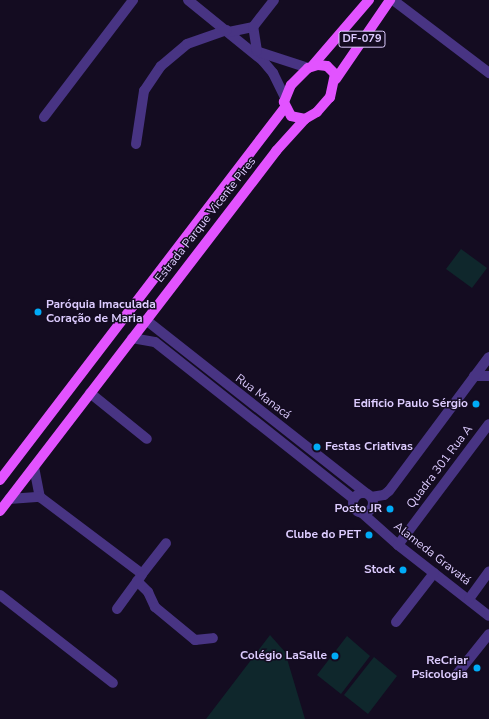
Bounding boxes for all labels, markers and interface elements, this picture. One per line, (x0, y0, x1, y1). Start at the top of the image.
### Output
road number: DF-079 (338, 30, 386, 48)
street label: Estrada Parque Vicente Pires (153, 155, 259, 285)
place label: Paróquia Imaculada Coração de Maria (46, 298, 156, 326)
marker: Paróquia Imaculada Coração de Maria (33, 307, 43, 317)
street label: Rua Manacá (232, 371, 294, 423)
place label: Edificio Paulo Sérgio (354, 397, 468, 411)
marker: Edificio Paulo Sérgio (471, 399, 481, 409)
street label: Quadra 301 Rua A (404, 422, 476, 512)
place label: Festas Criativas (325, 440, 413, 454)
marker: Festas Criativas (312, 442, 322, 452)
place label: Posto JR (335, 502, 382, 516)
marker: Posto JR (385, 504, 395, 514)
street label: Alameda Gravatá (391, 519, 473, 589)
place label: Clube do PET (285, 528, 361, 542)
marker: Clube do PET (364, 530, 374, 540)
place label: Stock (364, 563, 395, 577)
marker: Stock (398, 565, 408, 575)
place label: Colégio LaSalle (240, 649, 327, 663)
marker: Colégio LaSalle (330, 651, 340, 661)
place label: ReCriar Psicologia (412, 654, 468, 682)
marker: ReCriar Psicologia (471, 662, 483, 674)

